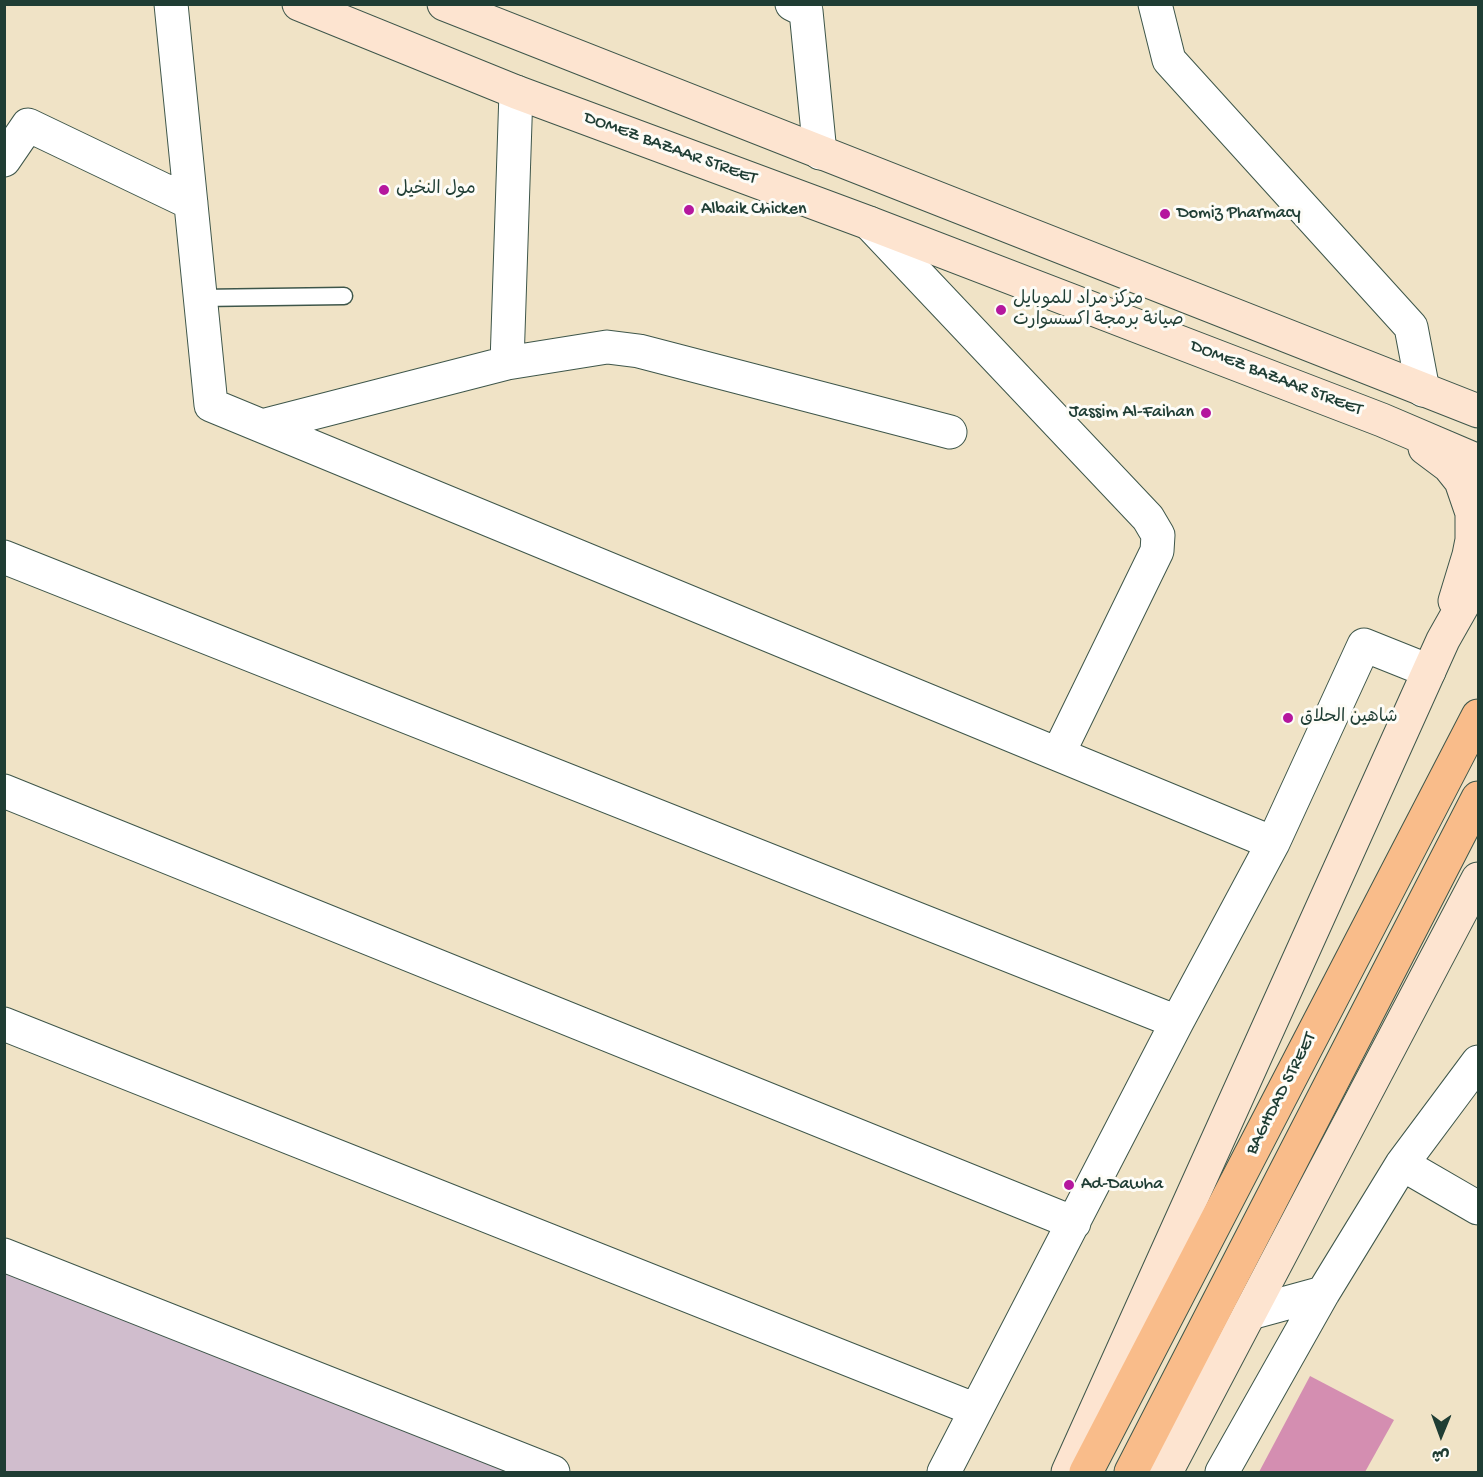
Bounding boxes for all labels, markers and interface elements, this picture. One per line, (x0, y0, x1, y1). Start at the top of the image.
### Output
street label: DOMEZ BAZAAR STREET (580, 108, 760, 190)
place label: مول النخيل (396, 179, 476, 201)
marker: مول النخيل (377, 183, 391, 197)
place label: Albaik Chicken (701, 199, 807, 221)
marker: Albaik Chicken (682, 203, 696, 217)
place label: Domiz Pharmacy (1177, 203, 1301, 225)
marker: Domiz Pharmacy (1158, 207, 1172, 221)
place label: مركز مراد للموبايل صيانة برمجة اكسسوارت (1013, 289, 1184, 332)
marker: مركز مراد للموبايل صيانة برمجة اكسسوارت (994, 303, 1008, 317)
street label: DOMEZ BAZAAR STREET (1187, 336, 1365, 422)
place label: Jassim Al-Faihan (1069, 402, 1194, 424)
marker: Jassim Al-Faihan (1199, 406, 1213, 420)
place label: شاهين الحلاق (1300, 707, 1398, 729)
marker: شاهين الحلاق (1281, 711, 1295, 725)
street label: BAGHDAD STREET (1242, 1029, 1322, 1159)
place label: Ad-Dawha (1081, 1174, 1163, 1196)
marker: Ad-Dawha (1062, 1178, 1076, 1192)
north arrow (1411, 1405, 1471, 1465)
text: ش (1432, 1444, 1450, 1463)

